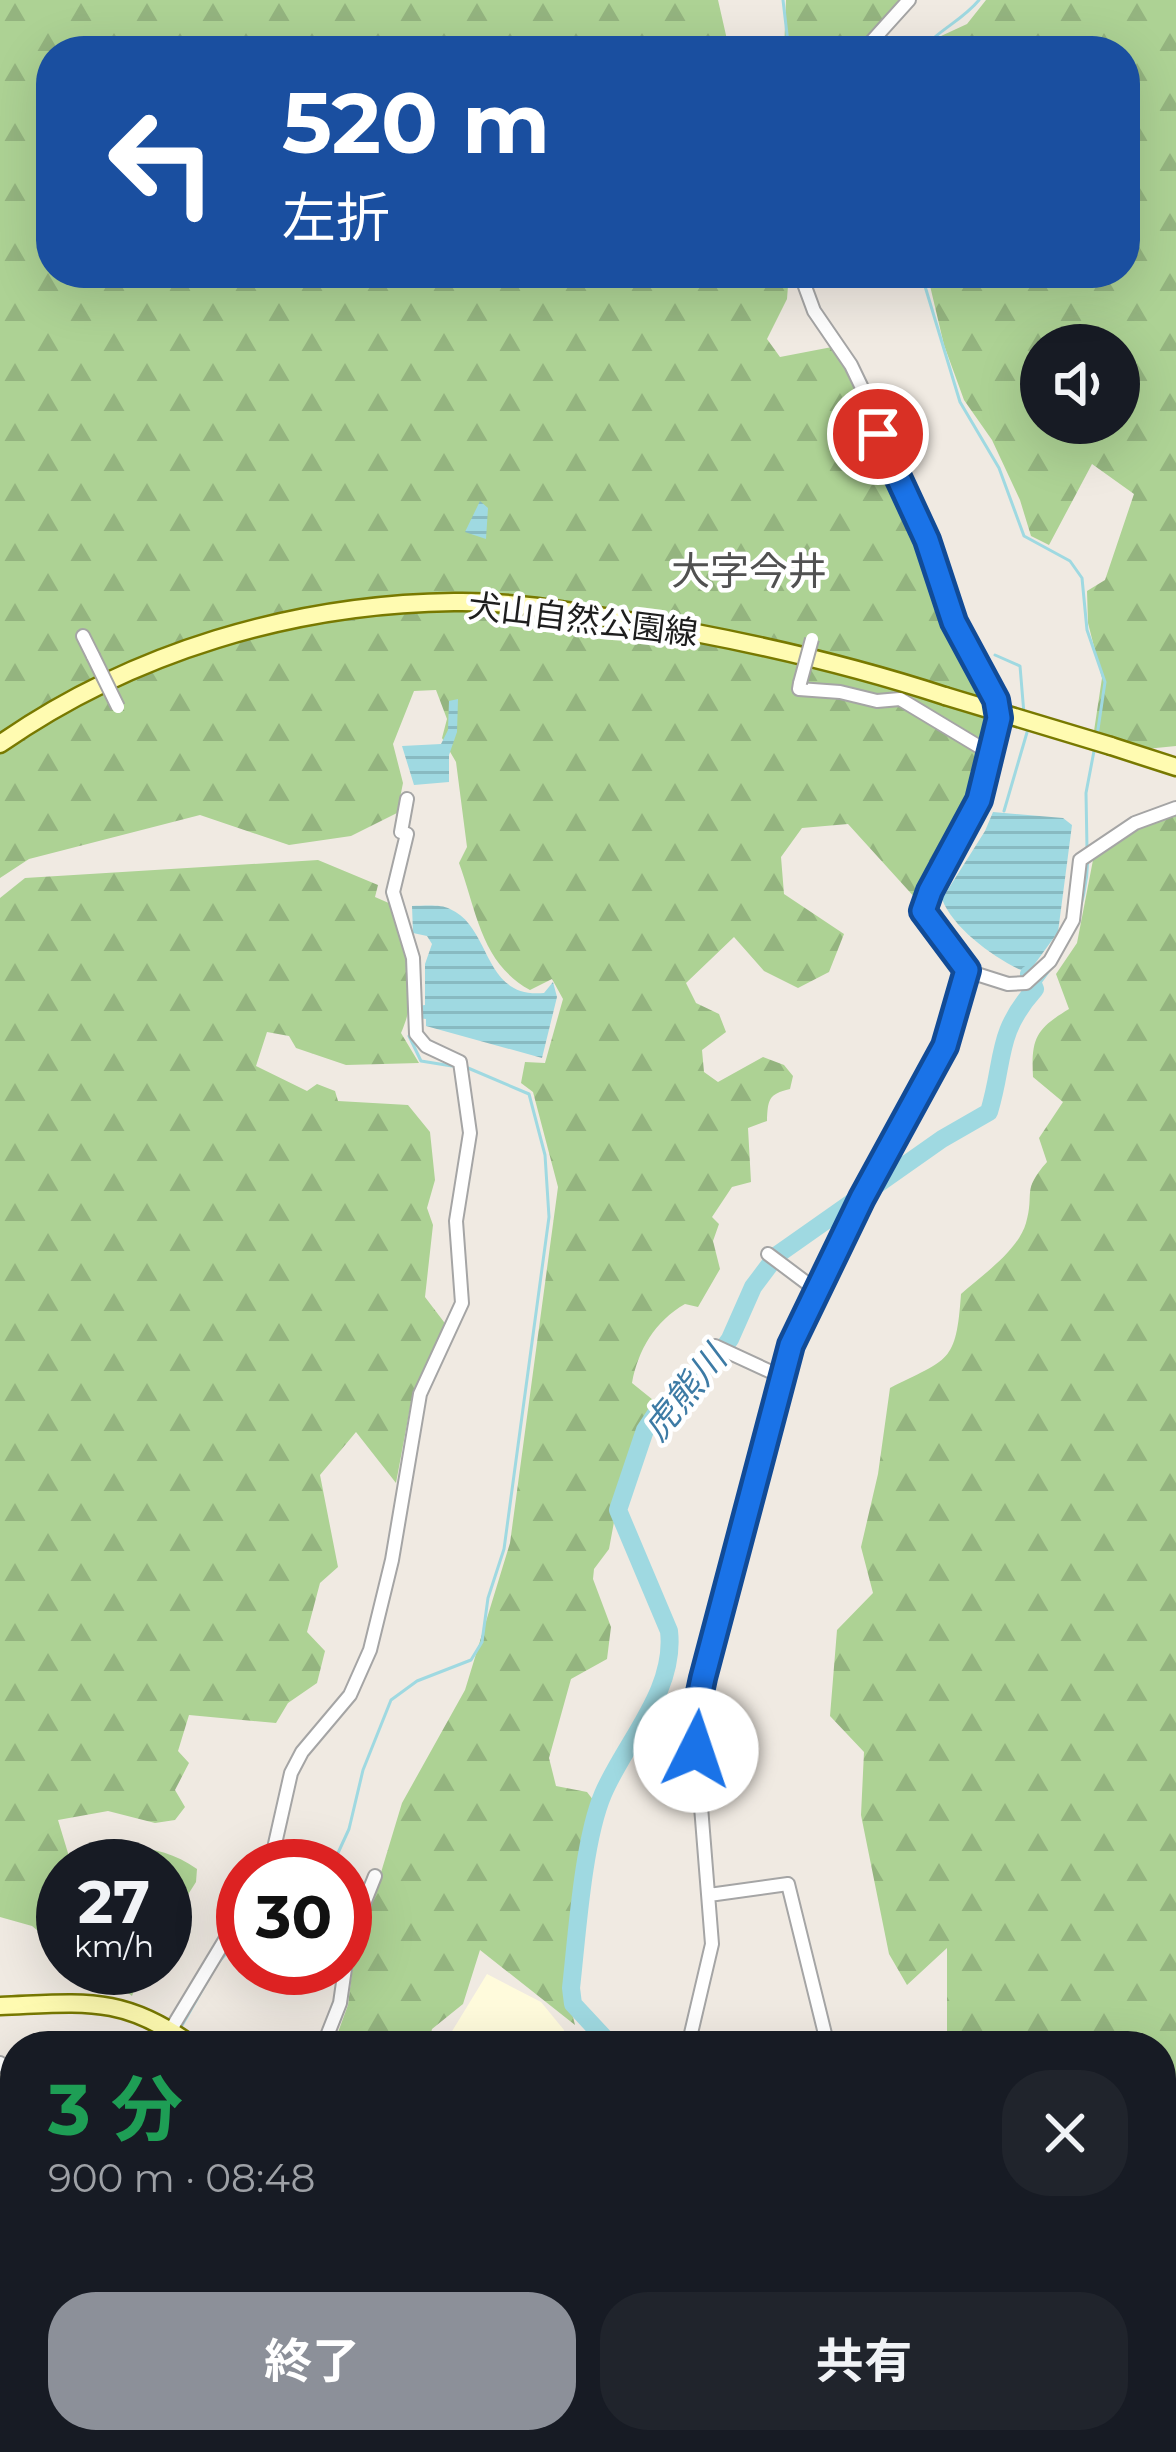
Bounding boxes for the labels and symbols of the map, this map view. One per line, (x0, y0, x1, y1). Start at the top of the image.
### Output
pin (827, 383, 929, 485)
district label: 大字今井 (671, 547, 827, 595)
street label: 犬山自然公園線 (466, 585, 700, 653)
water label: 虎熊川 (633, 1334, 738, 1449)
position arrow (633, 1687, 759, 1813)
speed limit sign: 30 (216, 1839, 372, 1995)

